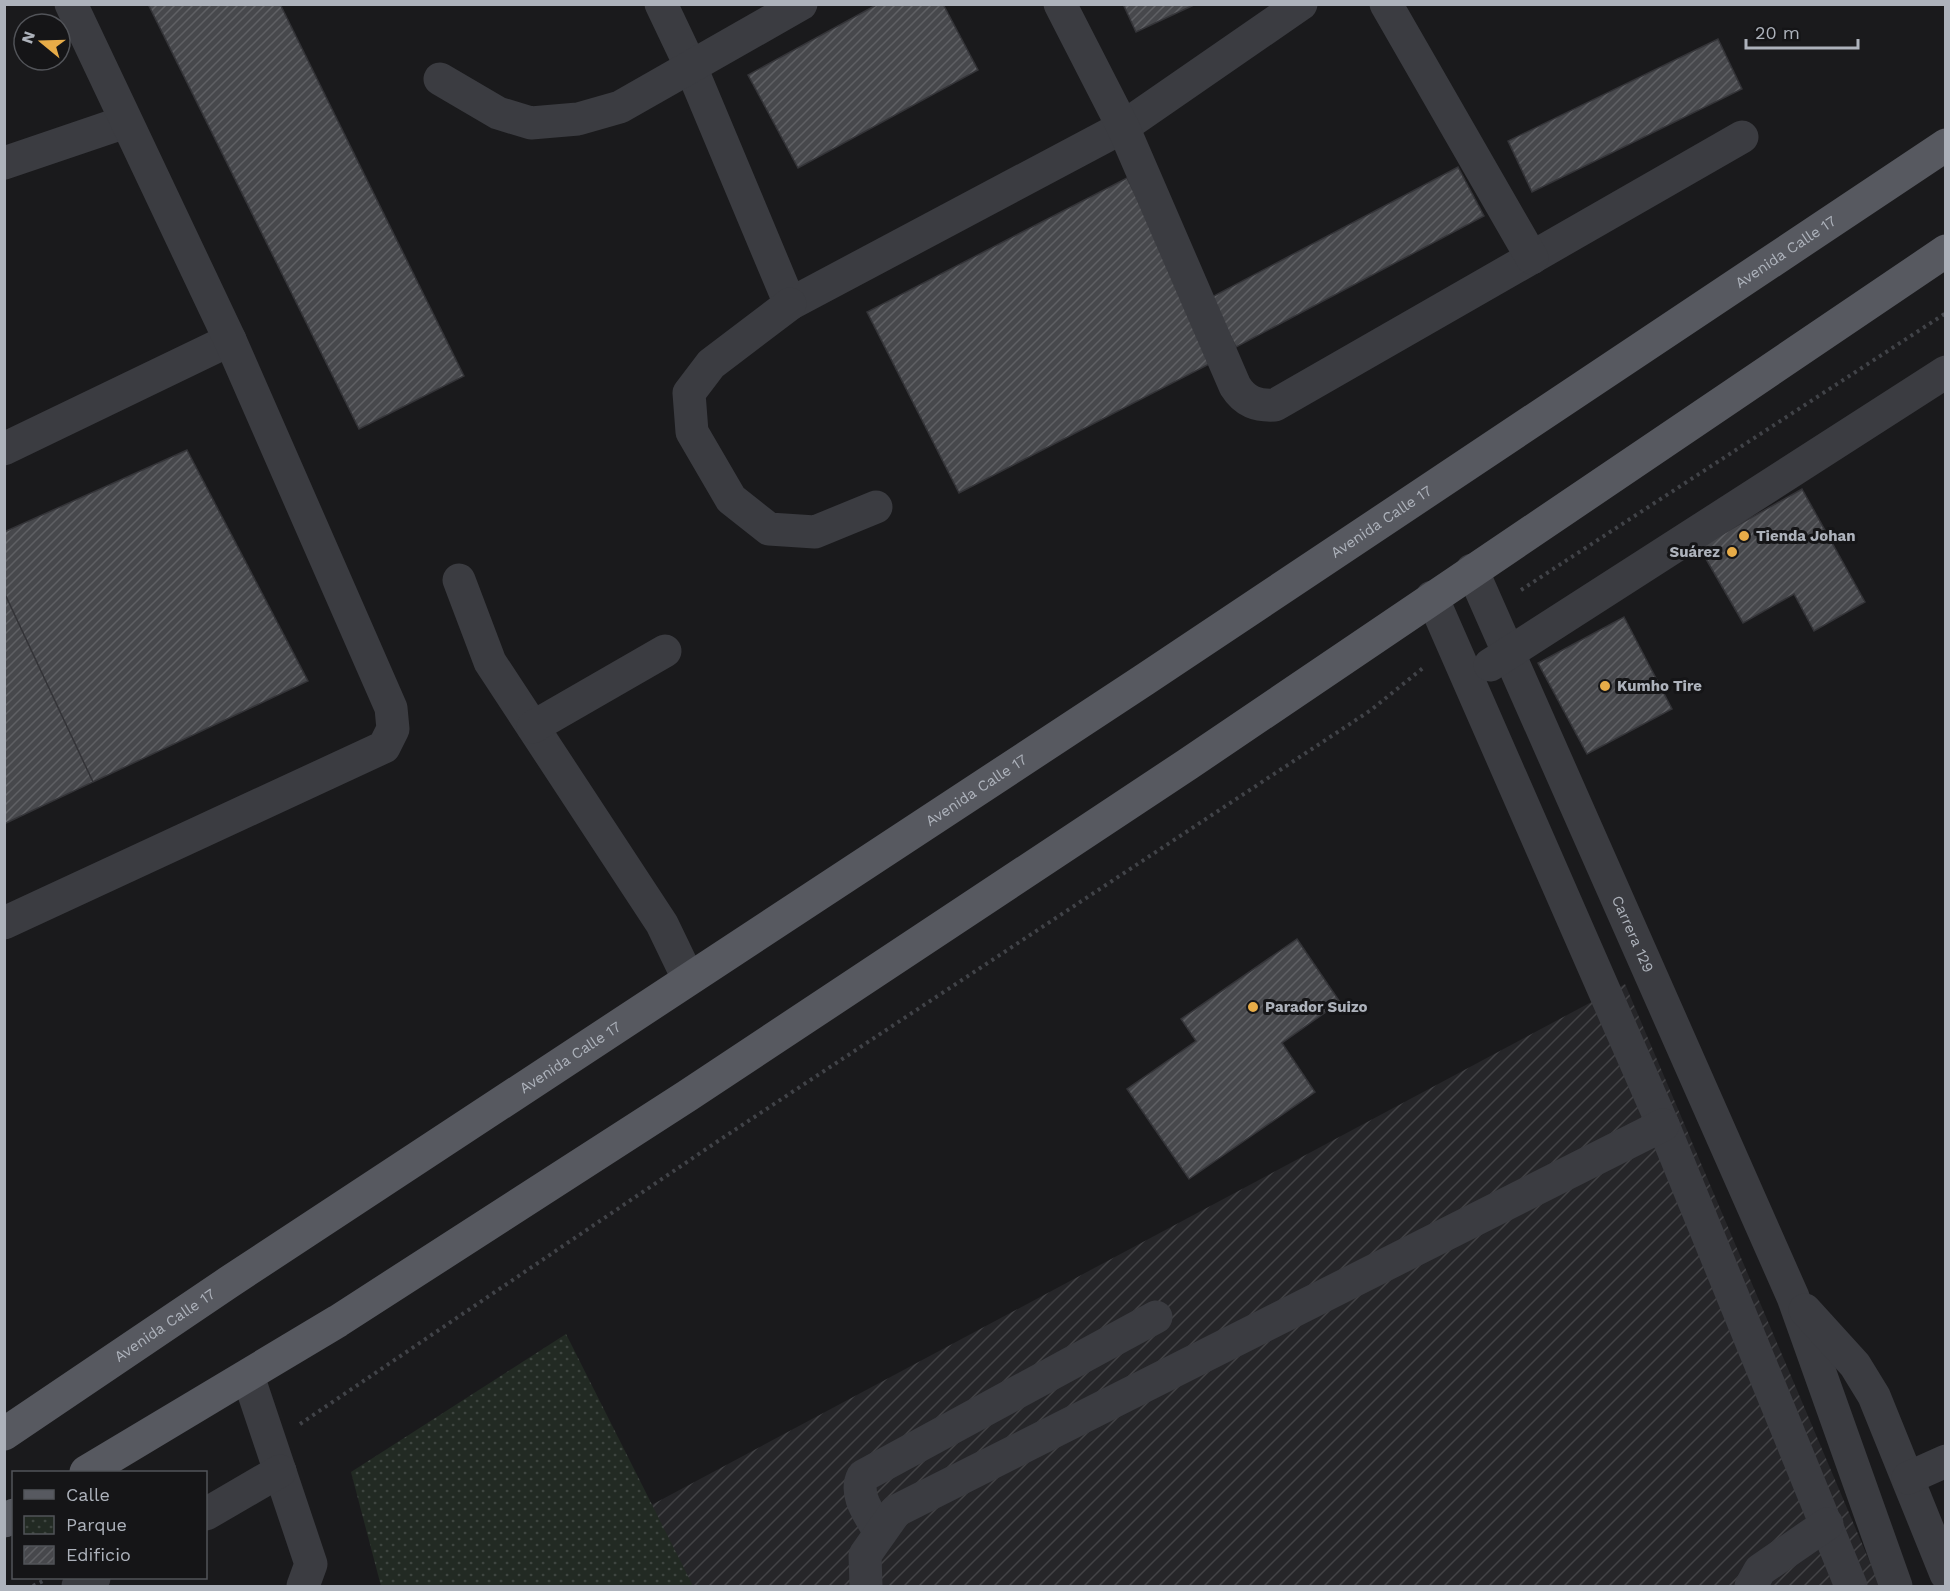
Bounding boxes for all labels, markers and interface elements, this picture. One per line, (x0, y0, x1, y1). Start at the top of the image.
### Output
north arrow (12, 12, 72, 72)
scale bar (1746, 12, 1858, 50)
text: 20 m (1755, 22, 1800, 43)
text: N (17, 29, 39, 46)
street label: Avenida Calle 17 (1732, 212, 1839, 292)
street label: Avenida Calle 17 (1327, 482, 1435, 562)
place label: Tienda Johan (1756, 527, 1855, 545)
marker: Tienda Johan (1737, 529, 1751, 543)
place label: Suárez (1670, 543, 1720, 561)
marker: Suárez (1725, 545, 1739, 559)
place label: Kumho Tire (1617, 677, 1702, 695)
marker: Kumho Tire (1598, 679, 1612, 693)
street label: Avenida Calle 17 (922, 751, 1030, 830)
street label: Carrera 129 (1608, 893, 1658, 975)
place label: Parador Suizo (1265, 998, 1368, 1016)
marker: Parador Suizo (1246, 1000, 1260, 1014)
street label: Avenida Calle 17 (516, 1018, 624, 1097)
street label: Avenida Calle 17 (111, 1285, 219, 1366)
legend (12, 1471, 207, 1579)
text: Calle (66, 1484, 110, 1505)
text: Parque (66, 1514, 127, 1535)
text: Edificio (66, 1544, 131, 1565)

